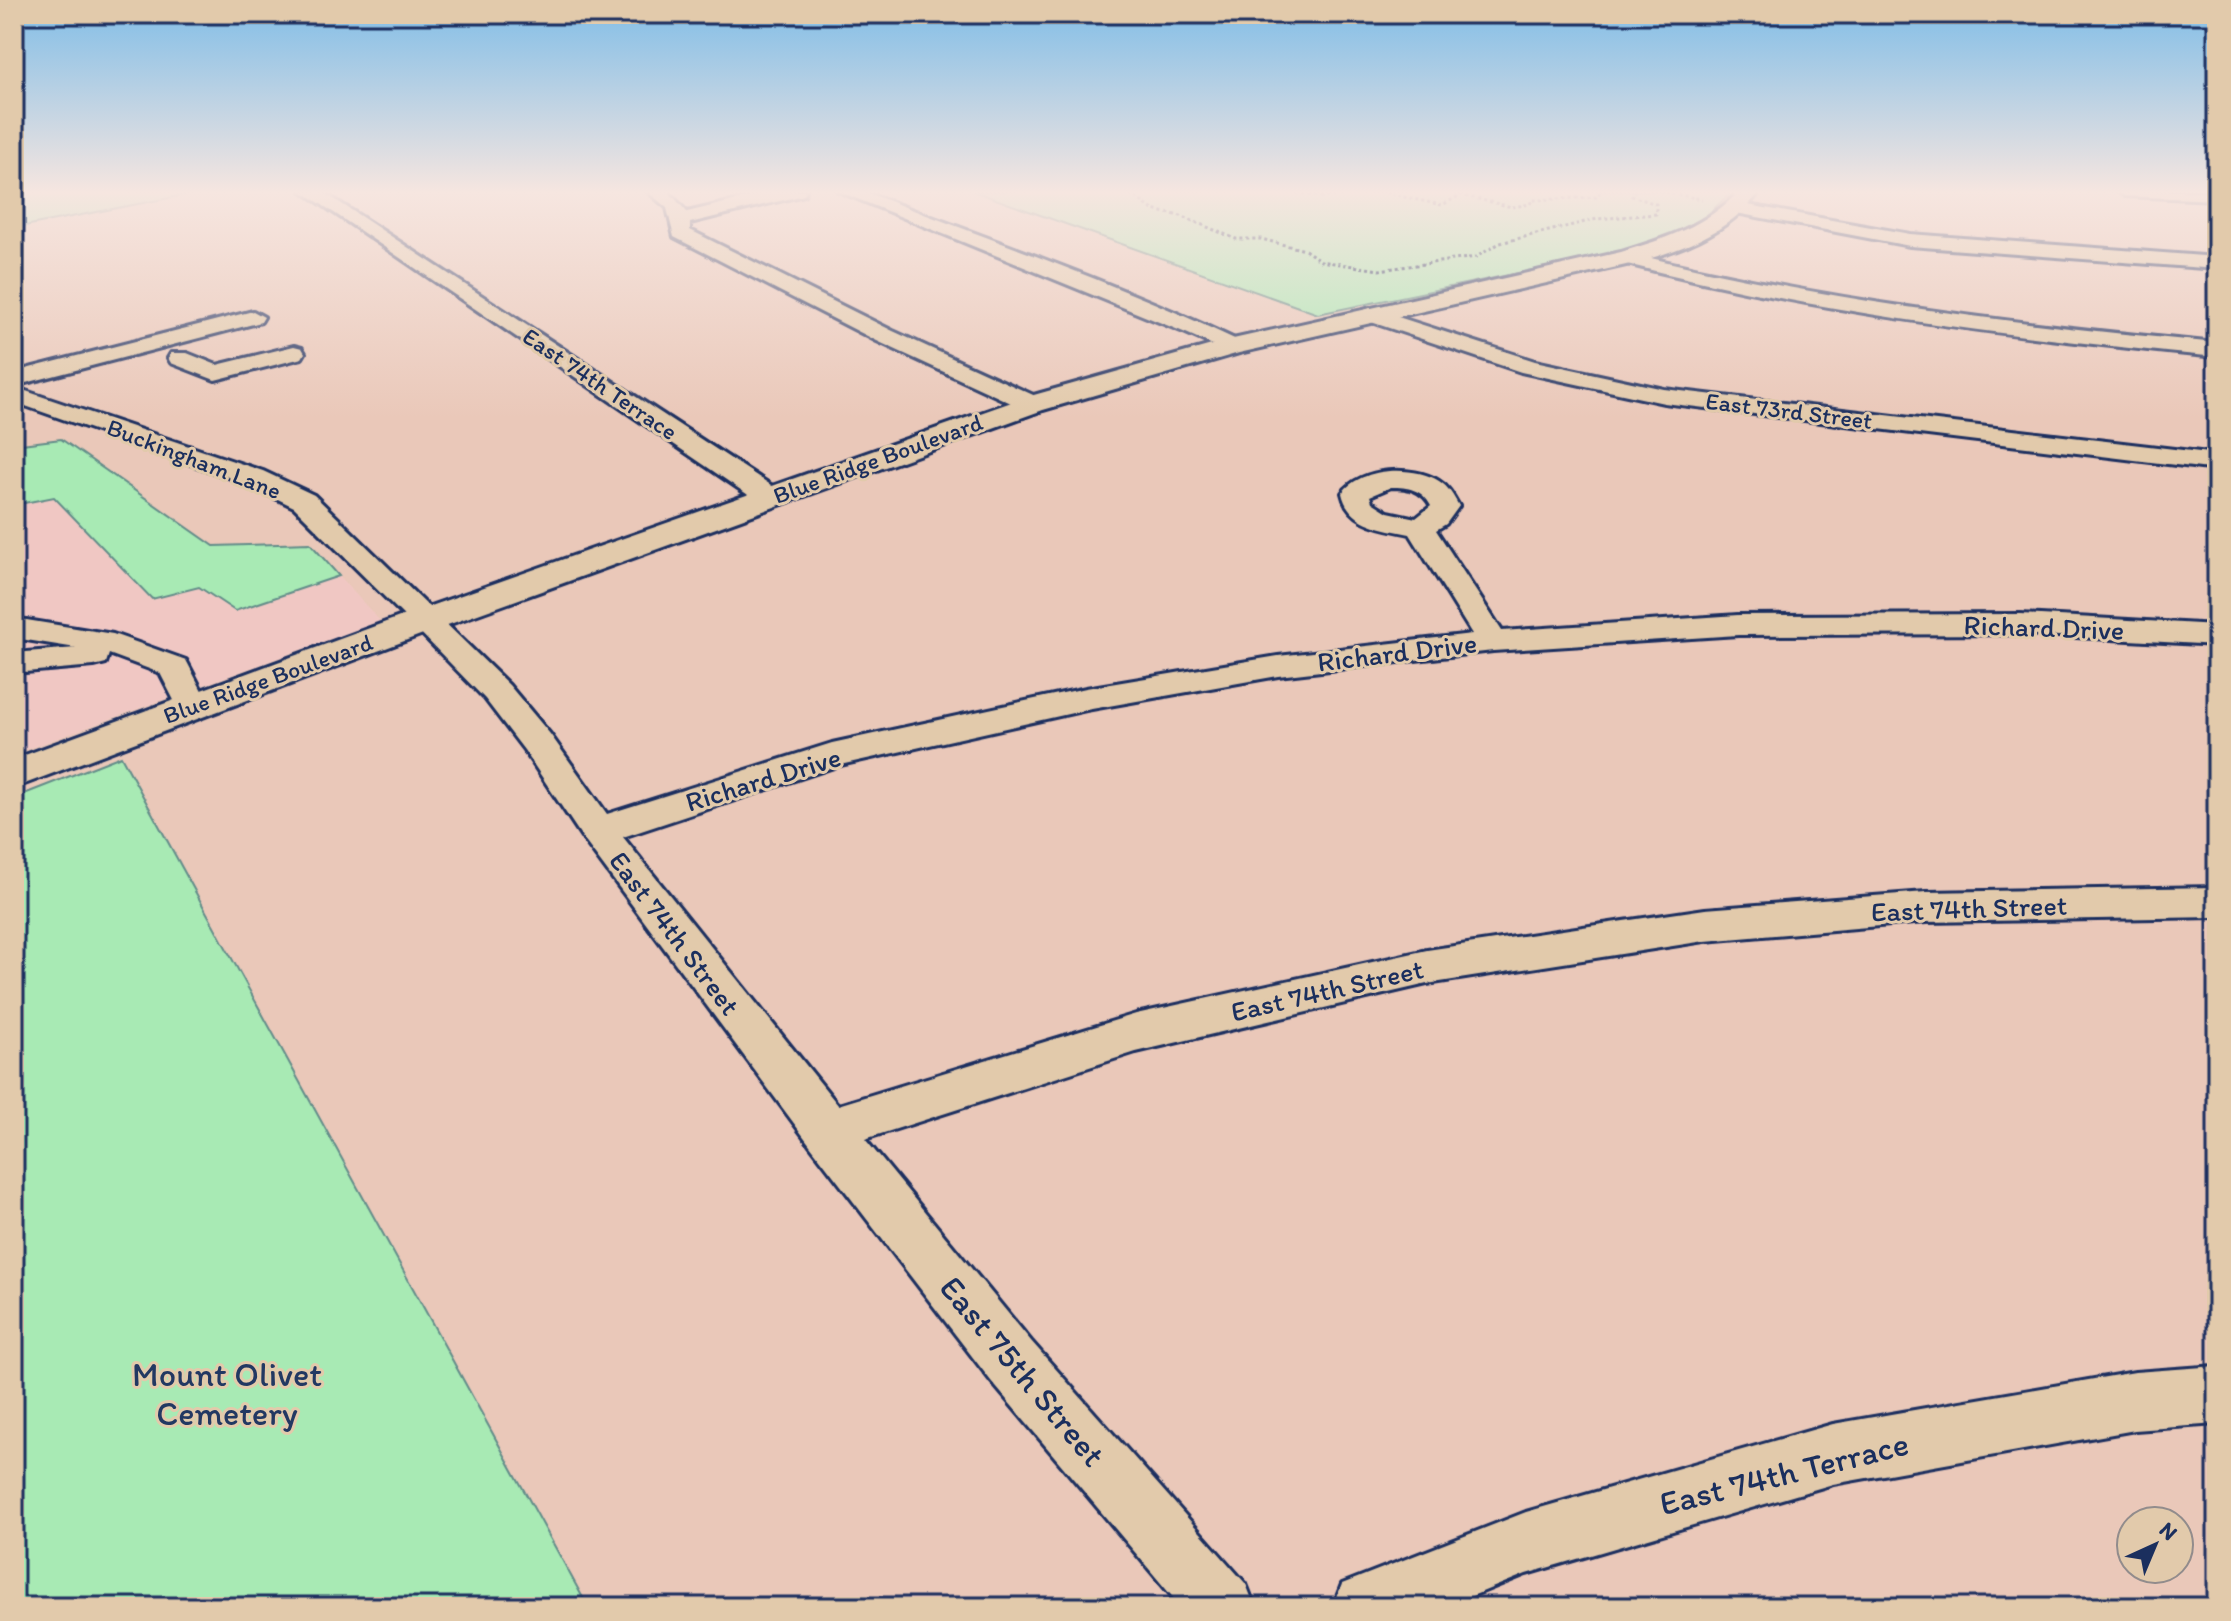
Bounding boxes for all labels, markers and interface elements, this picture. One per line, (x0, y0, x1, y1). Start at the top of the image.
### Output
street label: East 74th Terrace (517, 321, 683, 446)
street label: East 73rd Street (1704, 386, 1874, 435)
street label: Blue Ridge Boulevard (769, 407, 986, 510)
street label: Buckingham Lane (103, 412, 285, 505)
street label: Richard Drive (1963, 607, 2125, 647)
street label: Richard Drive (1315, 625, 1479, 679)
street label: Blue Ridge Boulevard (159, 627, 376, 730)
street label: Richard Drive (681, 739, 845, 819)
street label: East 74th Street (602, 844, 748, 1022)
street label: East 74th Street (1870, 888, 2068, 928)
street label: East 74th Street (1227, 951, 1427, 1029)
street label: East 75th Street (931, 1268, 1114, 1475)
park label: Mount Olivet Cemetery (132, 1354, 322, 1434)
street label: East 74th Terrace (1655, 1423, 1913, 1524)
north arrow (2115, 1505, 2195, 1585)
text: N (2154, 1516, 2183, 1546)

